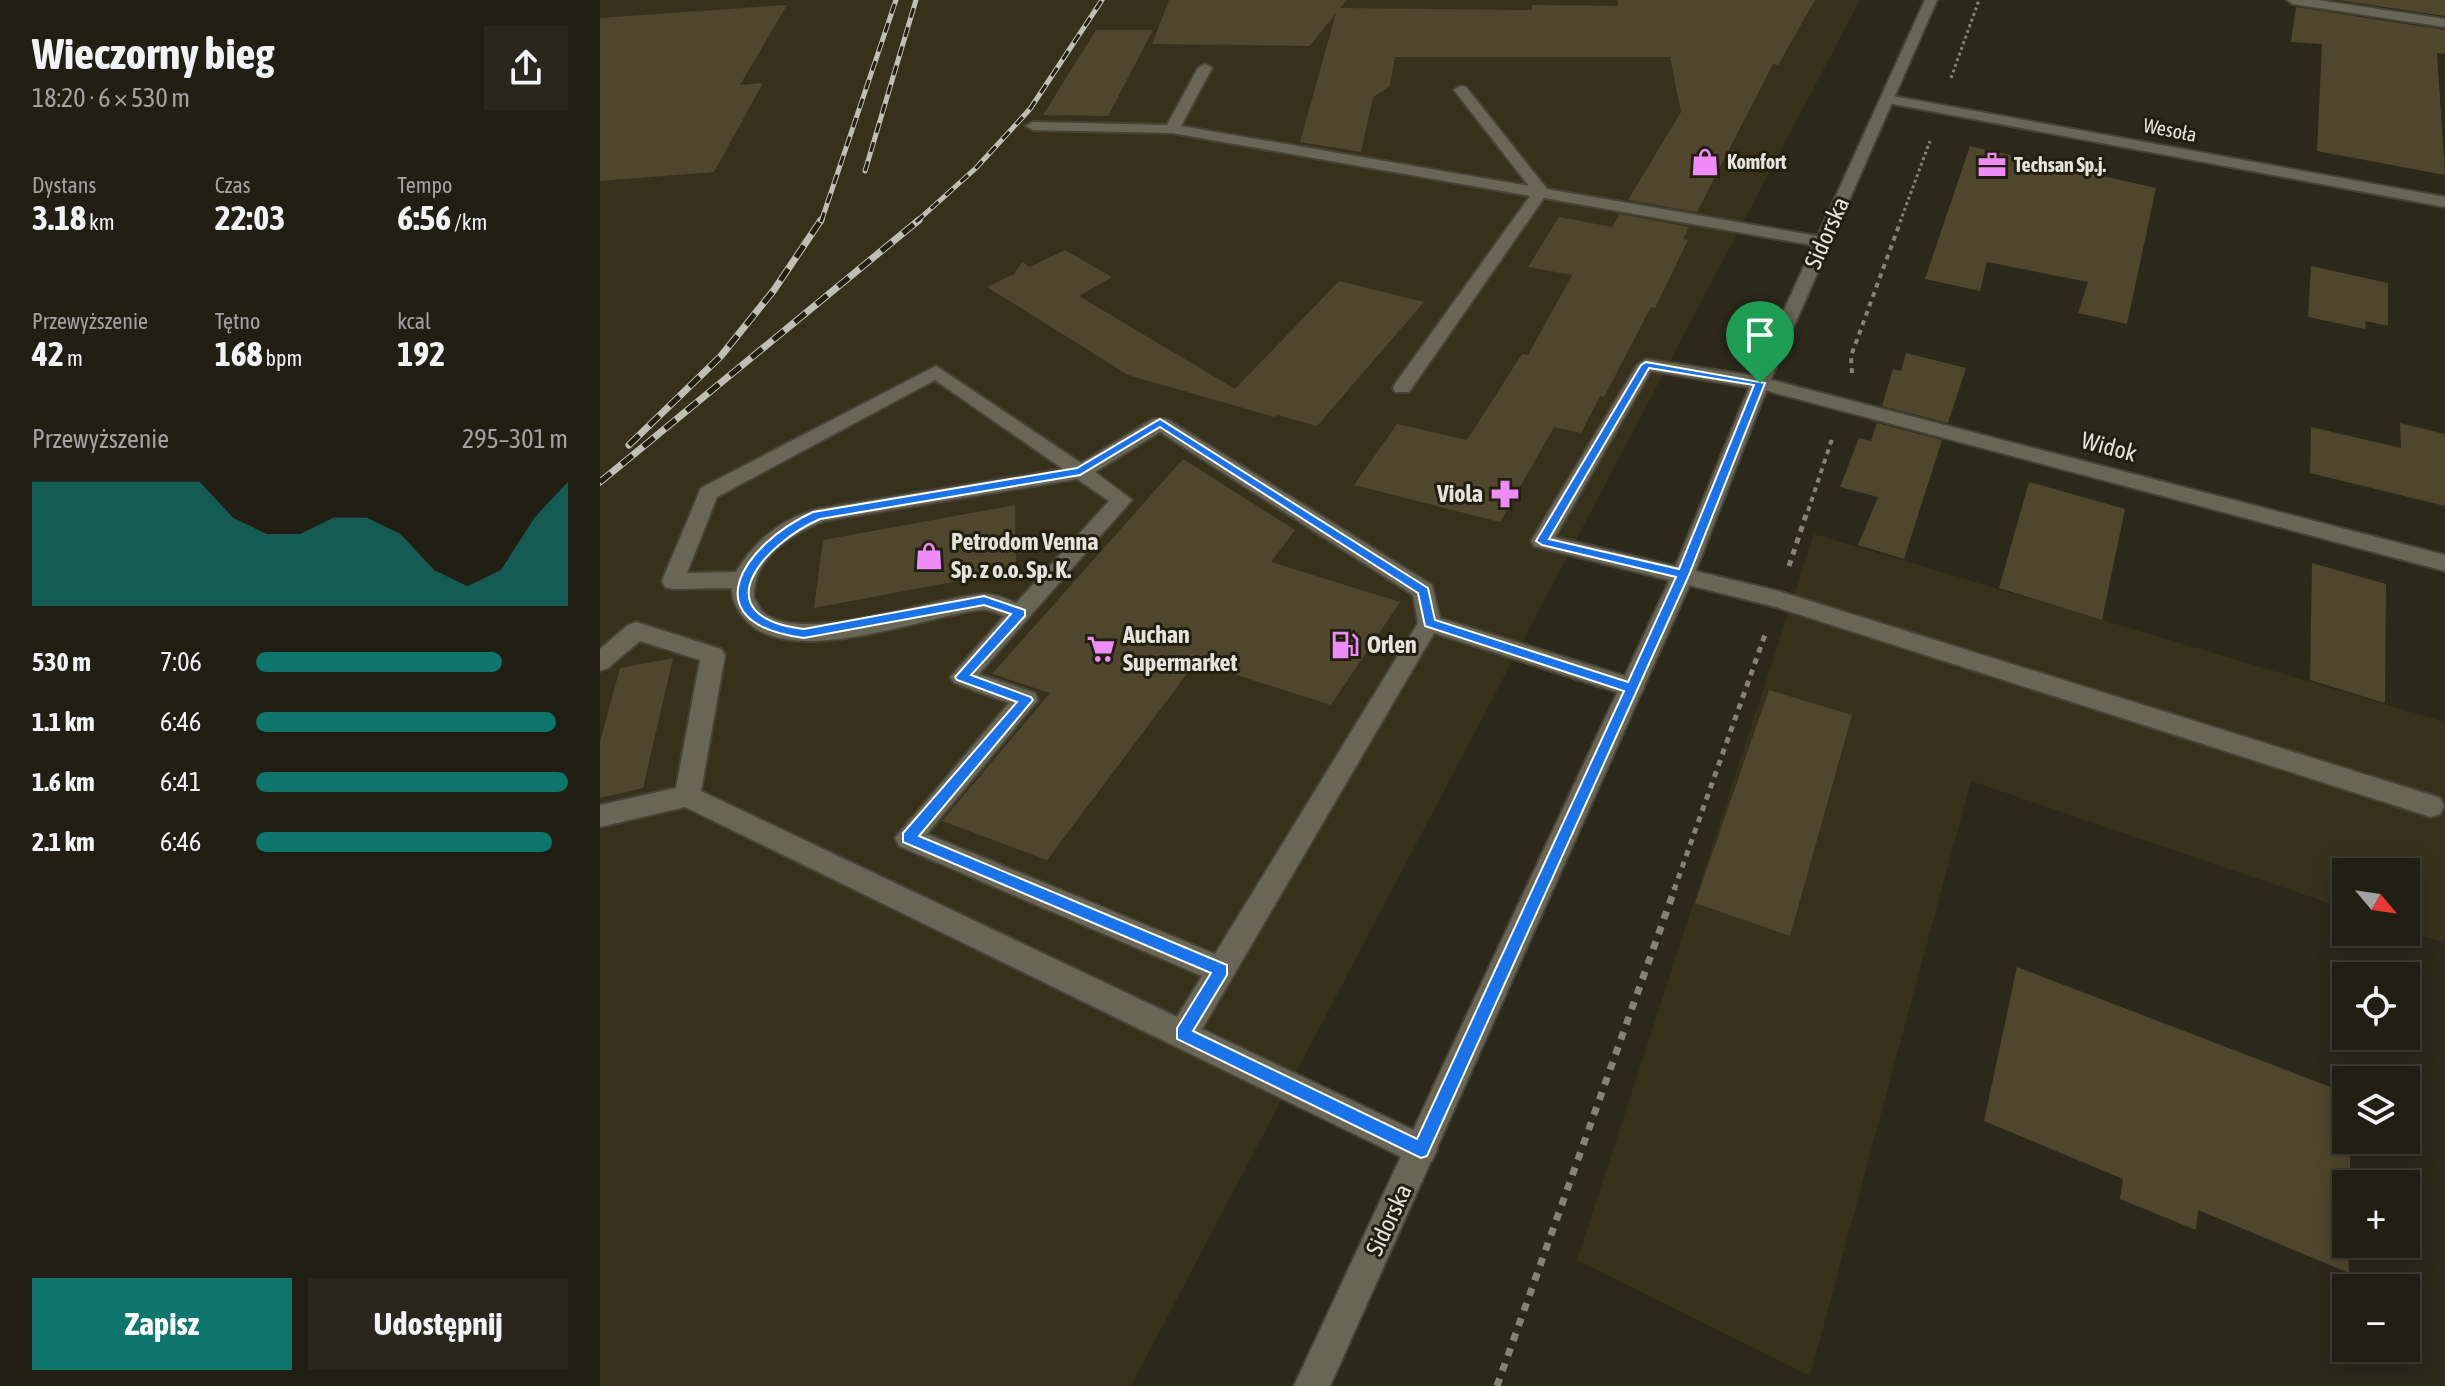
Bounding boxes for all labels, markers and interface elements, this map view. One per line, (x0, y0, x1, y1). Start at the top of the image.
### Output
button: share (484, 26, 568, 110)
text: Wieczorny bieg (32, 28, 274, 78)
text: 18:20 · 6 × 530 m (32, 83, 190, 113)
street label: Wesoła (2141, 113, 2199, 146)
shop icon: Komfort (1690, 147, 1720, 177)
place label: Komfort (1727, 150, 1787, 173)
office icon: Techsan Sp.j. (1977, 150, 2007, 180)
place label: Techsan Sp.j. (2014, 153, 2106, 176)
text: Dystans (32, 172, 96, 198)
text: Czas (215, 172, 250, 198)
text: Tempo (397, 172, 452, 198)
street label: Sidorska (1799, 193, 1854, 273)
text: 3.18 (32, 198, 86, 237)
text: 22:03 (215, 198, 285, 237)
text: 6:56 (397, 198, 451, 237)
text: km (86, 209, 115, 235)
text: /km (451, 209, 487, 235)
pin (1726, 301, 1794, 383)
text: Przewyższenie (32, 308, 148, 334)
text: Tętno (215, 308, 260, 334)
text: kcal (397, 308, 431, 334)
icon: arrive (1738, 313, 1782, 357)
text: 42 (32, 334, 64, 373)
text: 168 (215, 334, 263, 373)
text: 192 (397, 334, 445, 373)
text: m (64, 345, 83, 371)
text: bpm (263, 345, 302, 371)
text: Przewyższenie (32, 424, 169, 454)
text: 295–301 m (462, 424, 568, 454)
street label: Widok (2079, 426, 2140, 467)
pharmacy icon: Viola (1490, 479, 1520, 509)
place label: Viola (1436, 480, 1483, 507)
place label: Petrodom Venna Sp. z o.o. Sp. K. (951, 528, 1098, 583)
shop icon: Petrodom Venna Sp. z o.o. Sp. K. (914, 541, 944, 571)
place label: Auchan Supermarket (1122, 621, 1238, 676)
fuel station icon: Orlen (1330, 630, 1360, 660)
place label: Orlen (1367, 631, 1417, 658)
supermarket icon: Auchan Supermarket (1086, 634, 1116, 664)
text: 530 m (32, 647, 91, 677)
text: 7:06 (160, 647, 202, 677)
text: 1.1 km (32, 707, 95, 737)
text: 6:46 (160, 707, 201, 737)
text: 1.6 km (32, 767, 95, 797)
text: 6:41 (160, 767, 201, 797)
text: 2.1 km (32, 827, 95, 857)
text: 6:46 (160, 827, 201, 857)
north arrow (2332, 858, 2420, 946)
map controls (2332, 858, 2420, 1362)
button: locate (2332, 962, 2420, 1050)
button: layers (2332, 1066, 2420, 1154)
button: + (2332, 1170, 2420, 1258)
street label: Sidorska (1360, 1180, 1417, 1260)
button: − (2332, 1274, 2420, 1362)
button: Zapisz (32, 1278, 292, 1370)
button: Udostępnij (308, 1278, 568, 1370)

